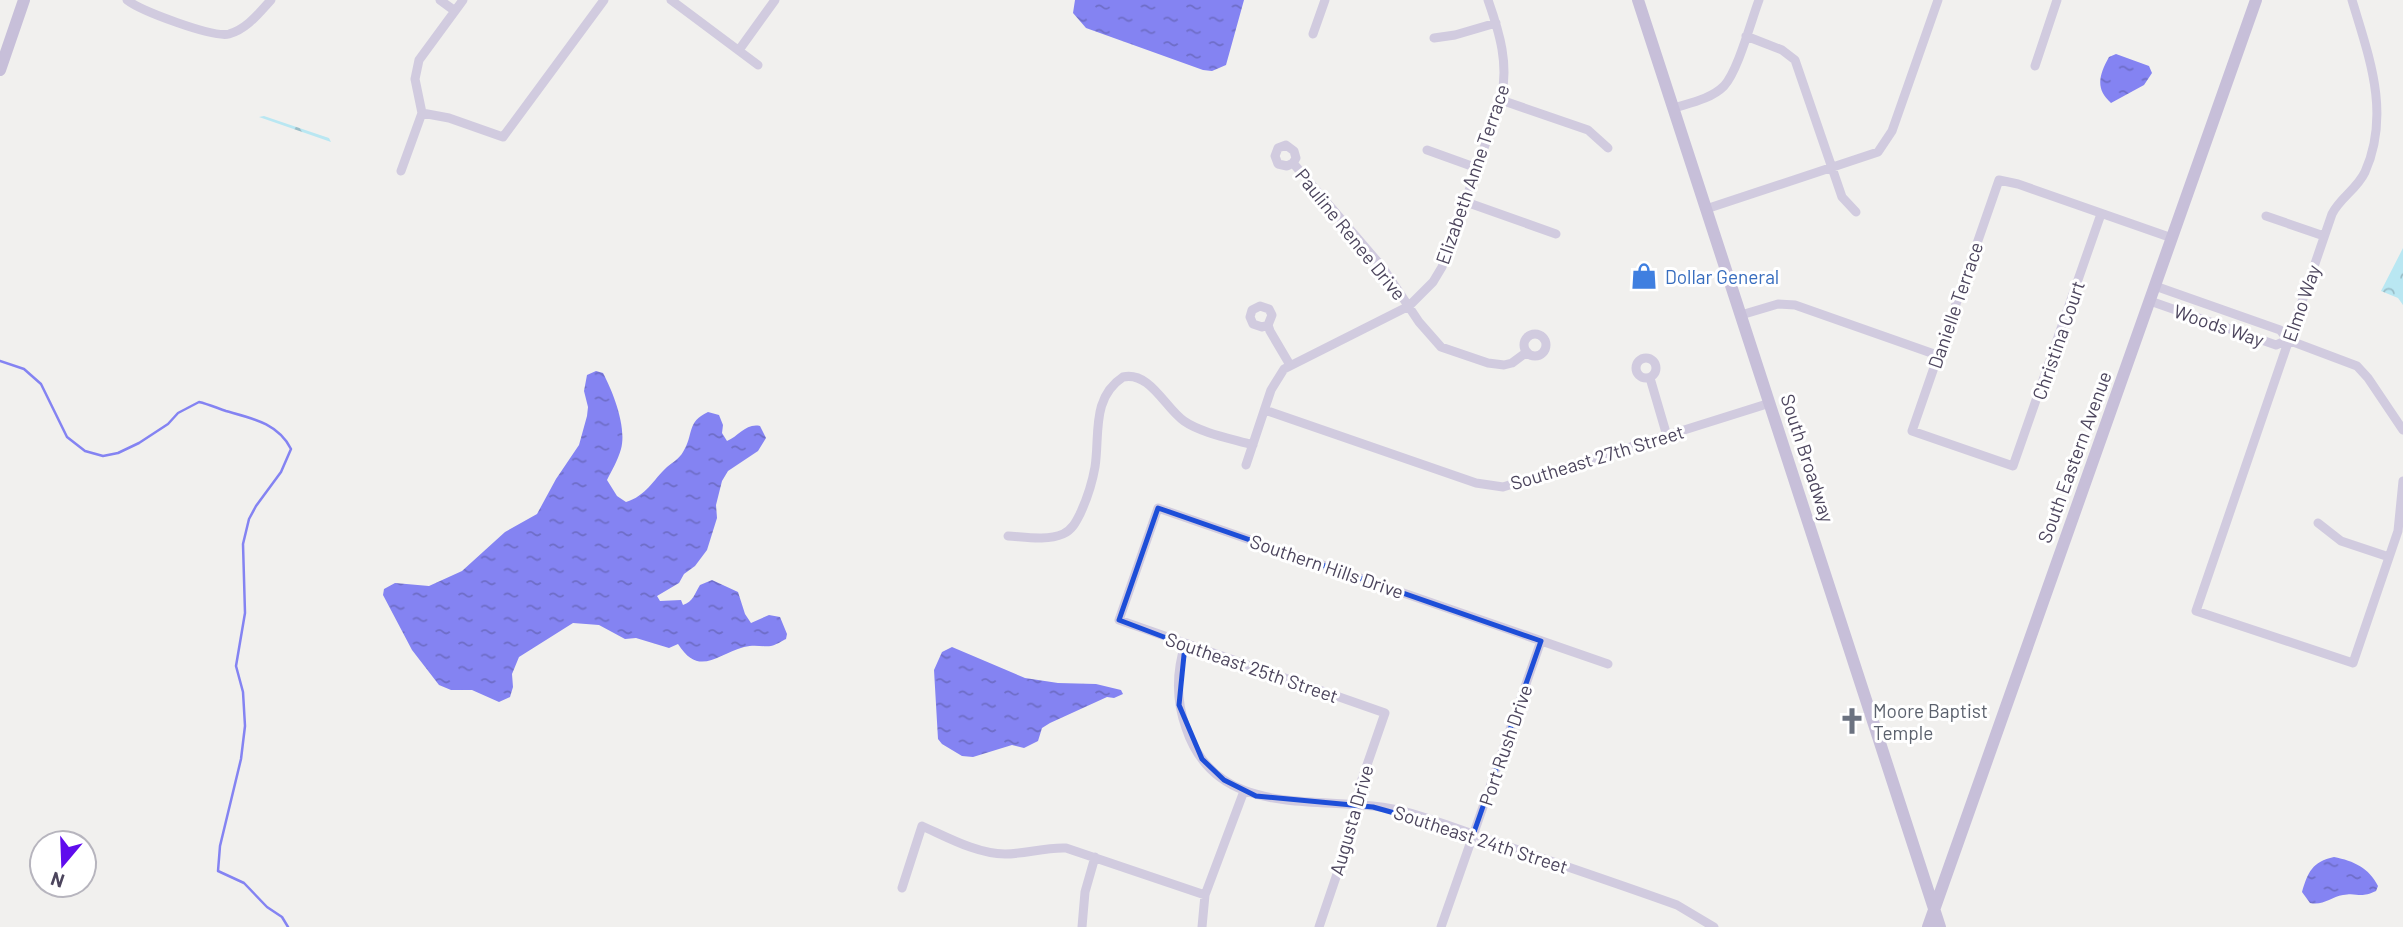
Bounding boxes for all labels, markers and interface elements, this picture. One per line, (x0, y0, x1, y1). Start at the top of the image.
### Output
street label: Elizabeth Anne Terrace (1430, 81, 1514, 267)
street label: Pauline Renee Drive (1291, 164, 1411, 304)
street label: Danielle Terrace (1923, 239, 1987, 371)
shop icon: Dollar General (1629, 261, 1659, 291)
street label: Elmo Way (2277, 261, 2325, 344)
place label: Dollar General (1665, 265, 1779, 288)
street label: Christina Court (2027, 277, 2089, 403)
street label: Woods Way (2171, 299, 2267, 351)
street label: South Eastern Avenue (2032, 368, 2116, 546)
street label: South Broadway (1776, 391, 1840, 525)
street label: Southeast 27th Street (1507, 420, 1687, 494)
street label: Southern Hills Drive (1247, 529, 1407, 603)
street label: Southeast 25th Street (1163, 627, 1341, 707)
street label: Port Rush Drive (1474, 681, 1536, 809)
place label: Moore Baptist Temple (1873, 699, 1988, 744)
church icon: Moore Baptist Temple (1837, 706, 1867, 736)
street label: Augusta Drive (1324, 762, 1378, 878)
street label: Southeast 24th Street (1391, 800, 1571, 878)
north arrow (28, 829, 98, 899)
text: N (48, 868, 67, 893)

